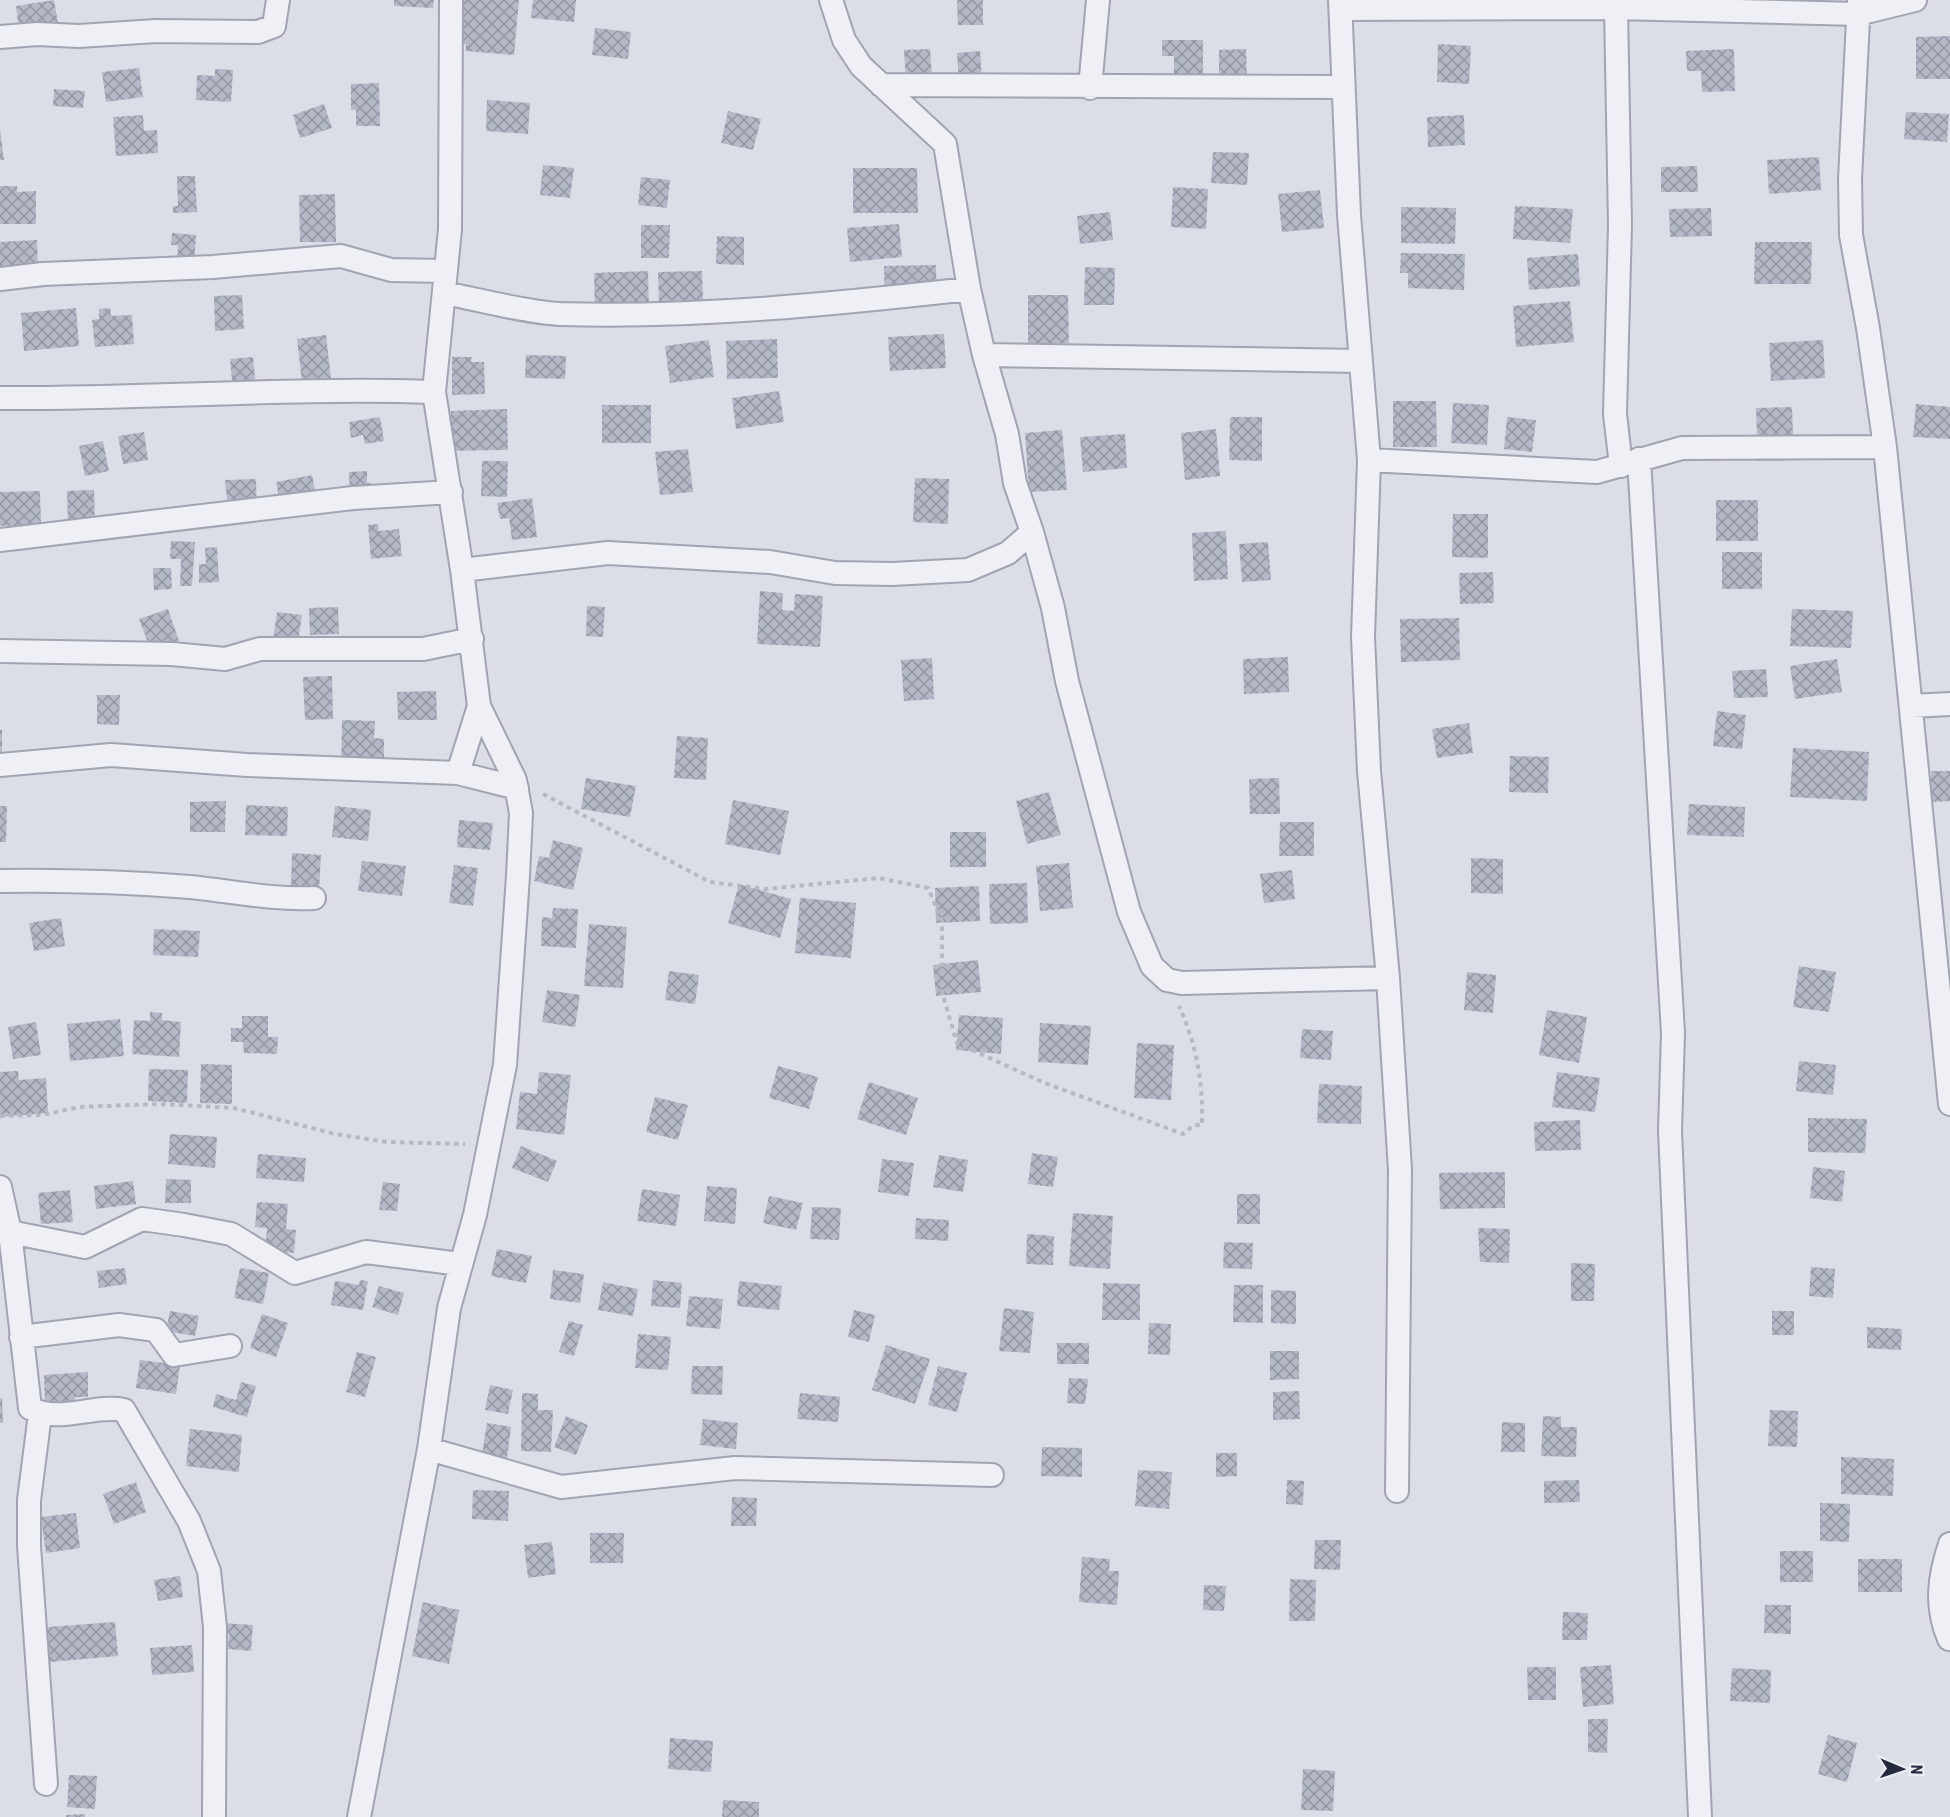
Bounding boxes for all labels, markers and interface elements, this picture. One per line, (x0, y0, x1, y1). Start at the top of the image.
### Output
north arrow (1872, 1739, 1932, 1799)
text: N (1907, 1764, 1926, 1775)

